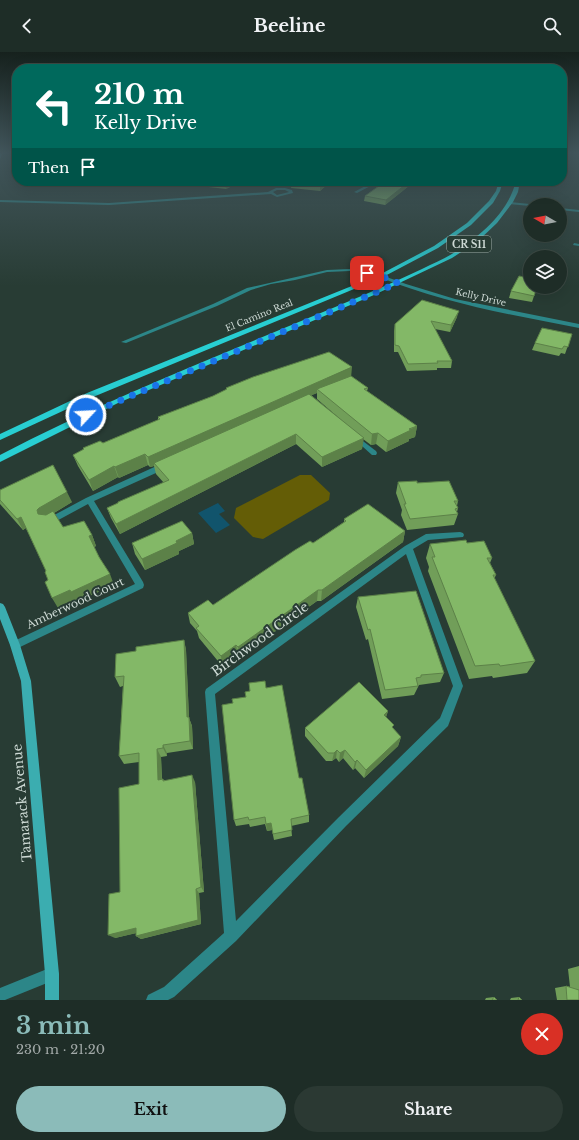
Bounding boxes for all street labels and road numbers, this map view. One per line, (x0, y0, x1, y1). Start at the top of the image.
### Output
road number: CR S11 (447, 236, 491, 252)
street label: Kelly Drive (455, 286, 507, 308)
street label: El Camino Real (224, 296, 294, 334)
street label: Amberwood Court (23, 574, 127, 632)
street label: Birchwood Circle (208, 598, 312, 680)
street label: Tamarack Avenue (8, 743, 36, 863)

